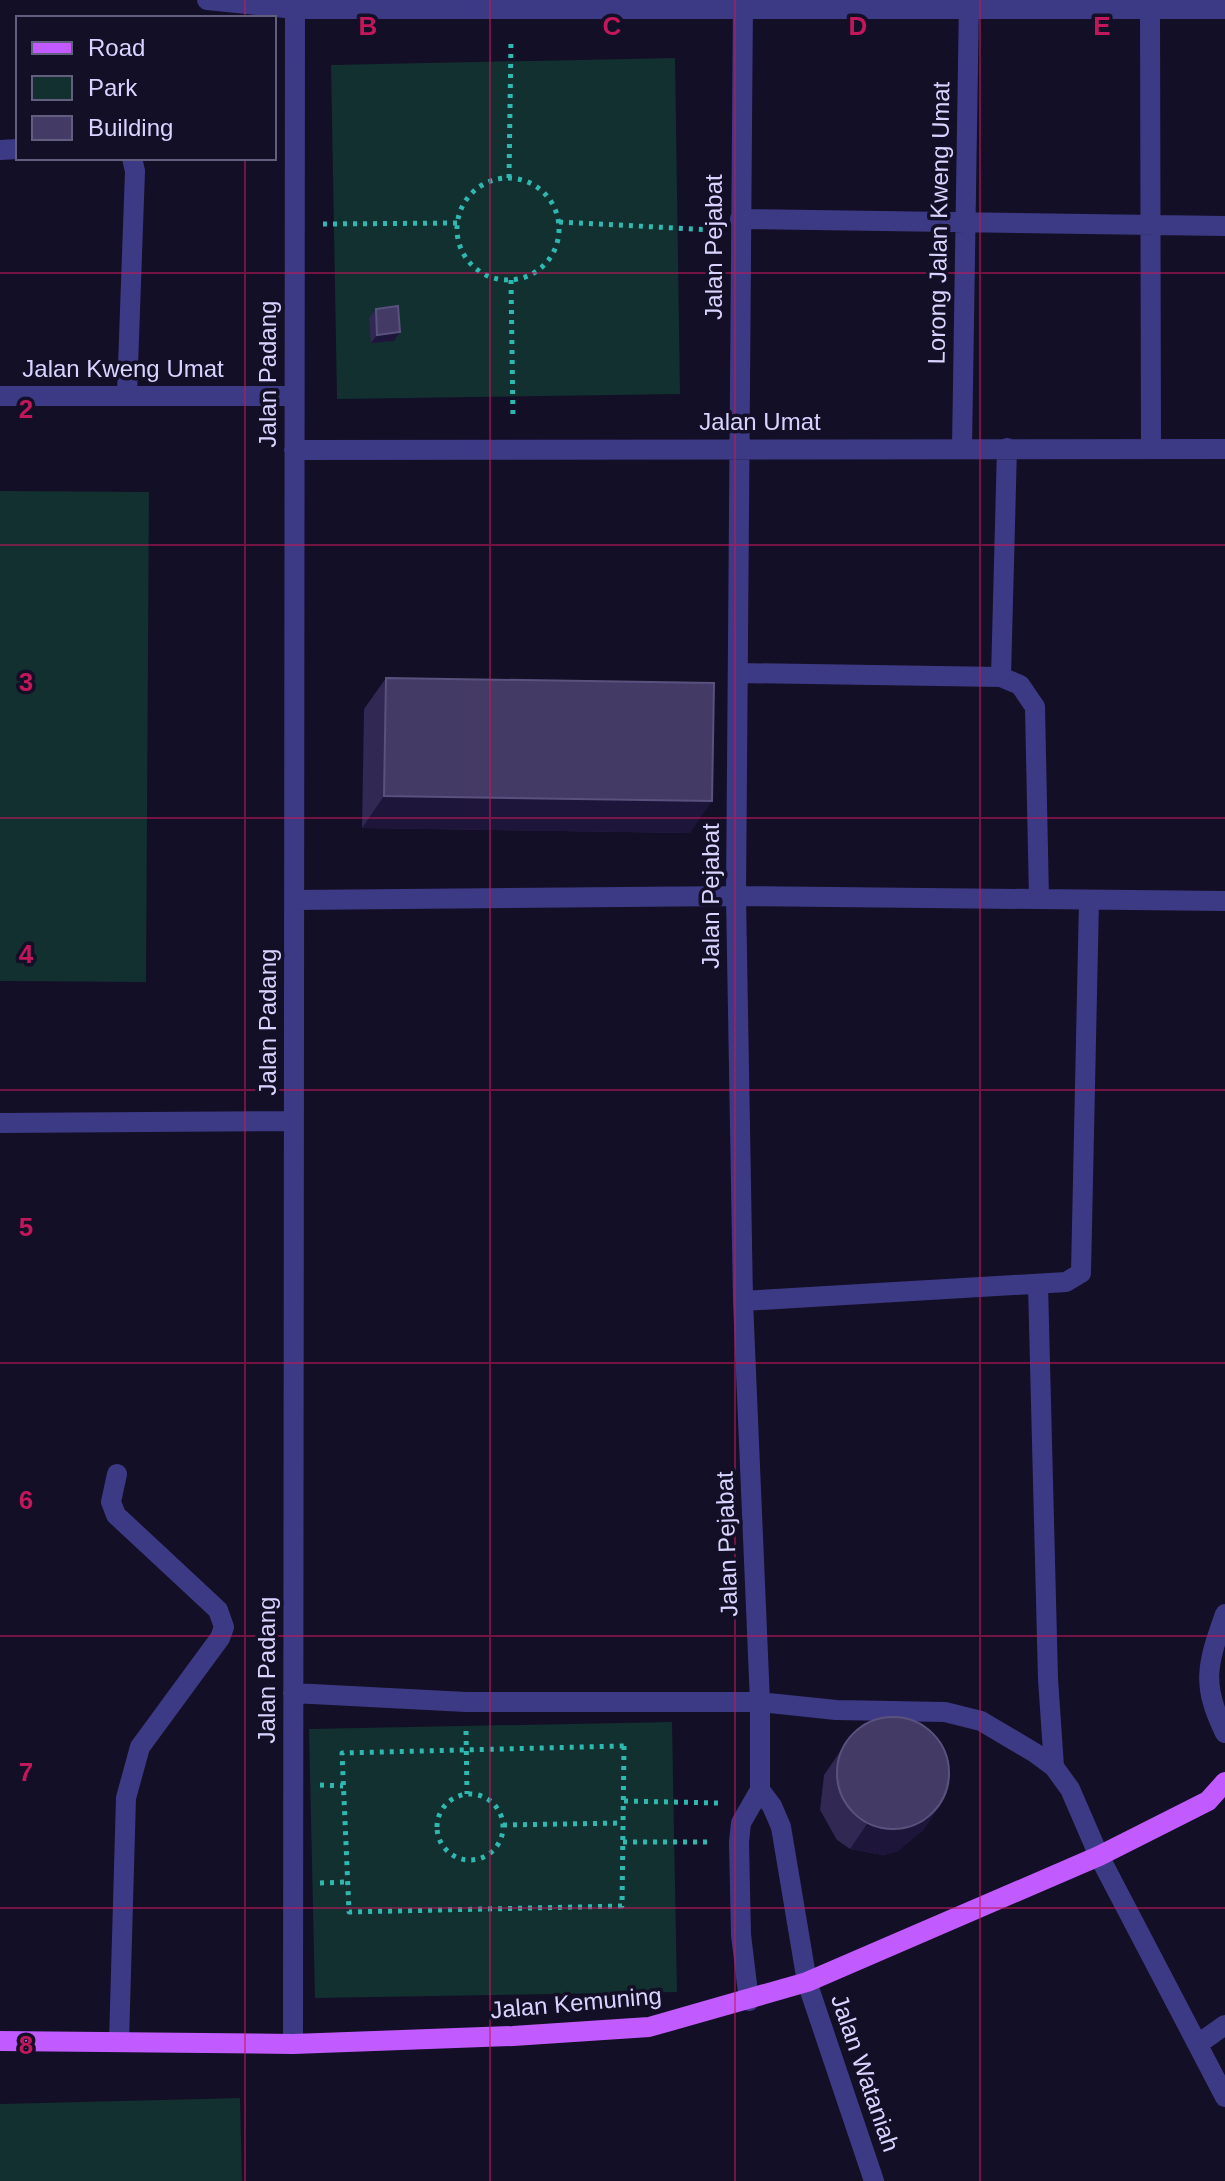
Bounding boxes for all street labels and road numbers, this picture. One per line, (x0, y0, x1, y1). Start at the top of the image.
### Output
street label: Lorong Jalan Kweng Umat (923, 81, 954, 365)
street label: Jalan Pejabat (700, 174, 727, 320)
street label: Jalan Padang (254, 301, 281, 447)
street label: Jalan Kweng Umat (22, 355, 224, 382)
street label: Jalan Umat (699, 408, 821, 435)
street label: Jalan Pejabat (697, 823, 724, 969)
street label: Jalan Padang (254, 949, 281, 1095)
street label: Jalan Pejabat (710, 1471, 743, 1617)
street label: Jalan Padang (253, 1597, 280, 1743)
street label: Jalan Kemuning (489, 1982, 663, 2023)
street label: Jalan Wataniah (826, 1991, 905, 2155)

